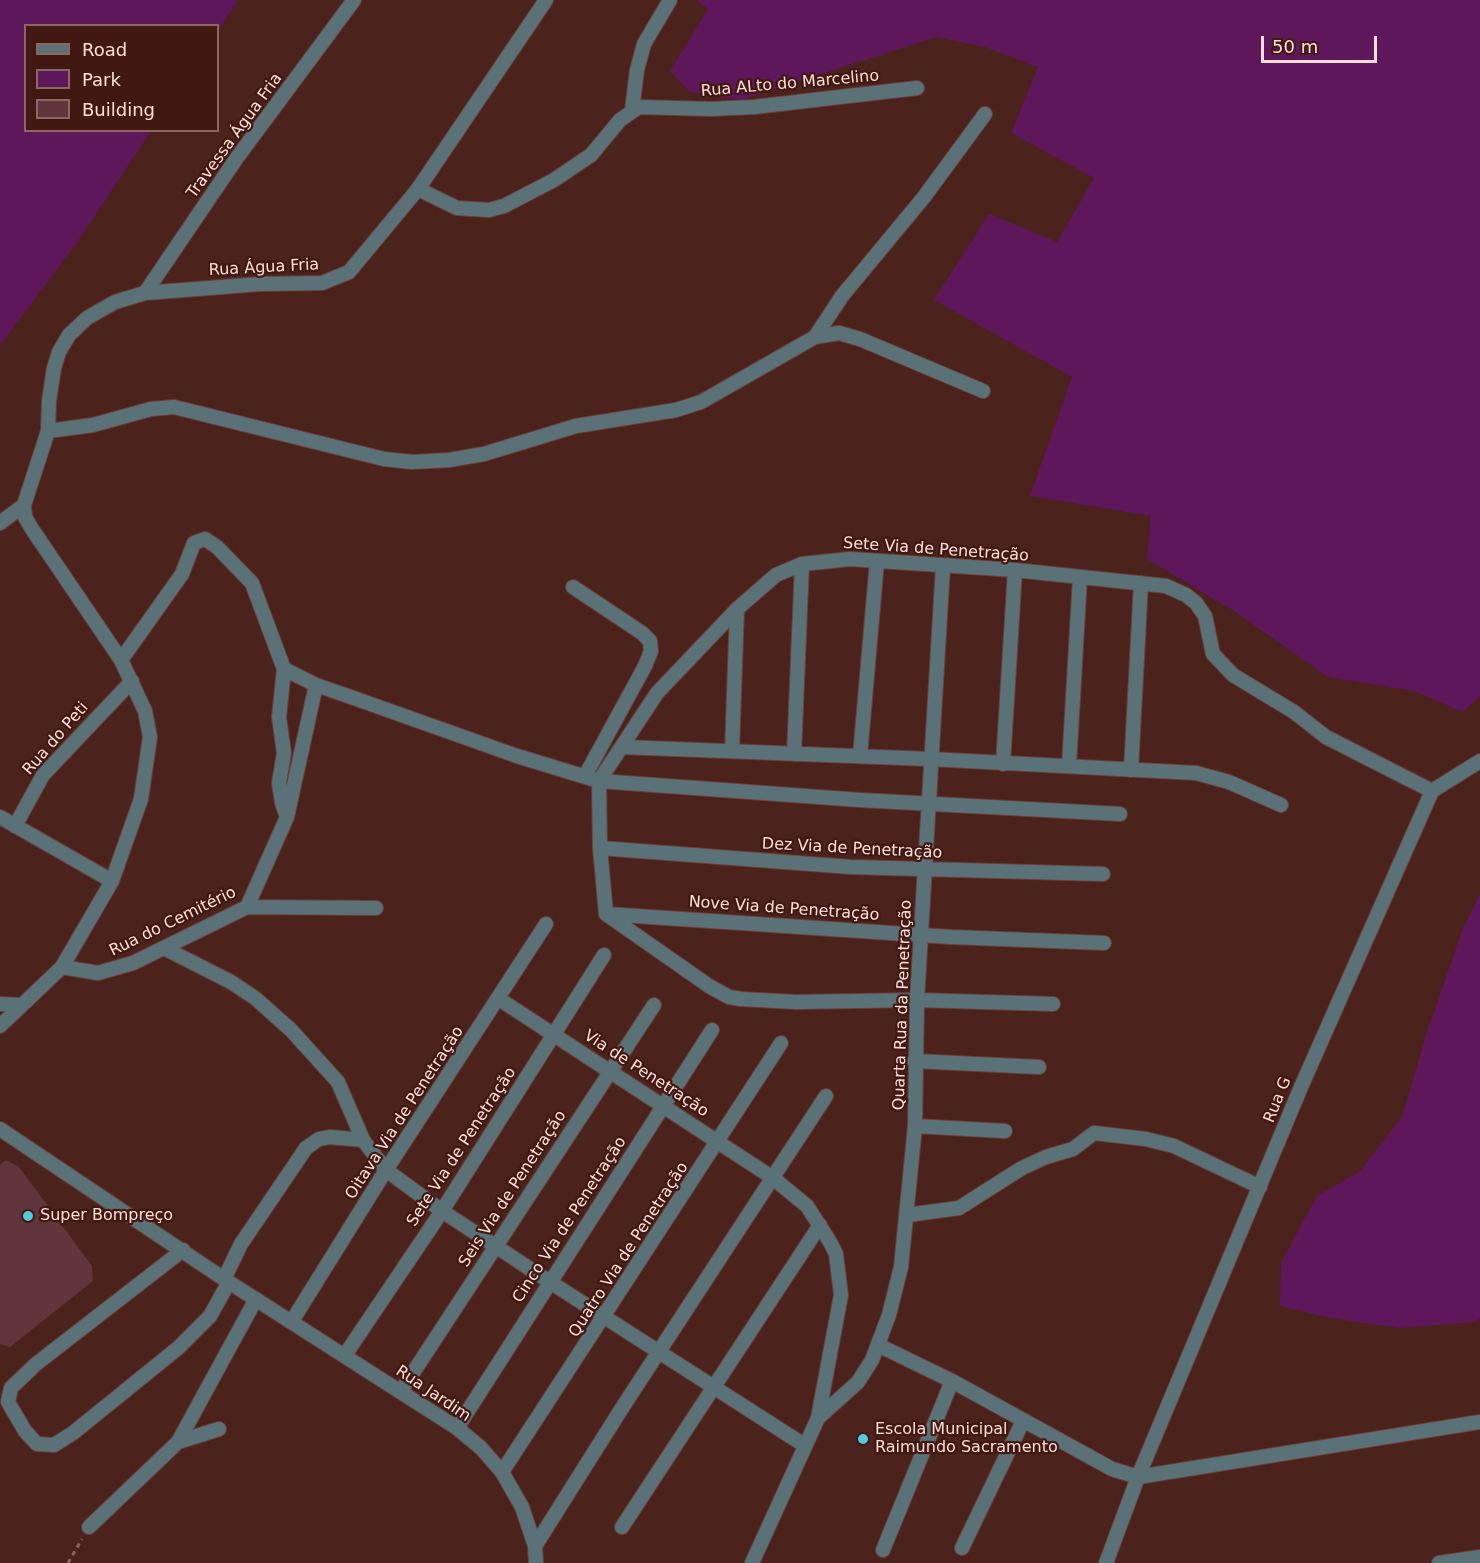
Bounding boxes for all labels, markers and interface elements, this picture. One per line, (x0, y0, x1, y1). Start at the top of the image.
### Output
legend (24, 24, 219, 132)
scale bar (1264, 24, 1380, 62)
text: 50 m (1272, 36, 1318, 57)
text: Road (82, 39, 127, 60)
street label: Rua ALto do Marcelino (700, 67, 880, 101)
text: Park (82, 69, 121, 90)
street label: Travessa Água Fria (183, 70, 287, 202)
text: Building (82, 99, 155, 120)
street label: Rua Água Fria (208, 256, 320, 280)
street label: Sete Via de Penetração (842, 534, 1030, 566)
street label: Rua do Peti (19, 699, 93, 779)
street label: Dez Via de Penetração (761, 835, 943, 863)
street label: Rua do Cemitério (107, 883, 239, 961)
street label: Nove Via de Penetração (688, 893, 880, 925)
street label: Quarta Rua da Penetração (890, 899, 916, 1111)
street label: Oitava Via de Penetração (342, 1023, 468, 1203)
street label: Via de Penetração (580, 1026, 712, 1122)
street label: Sete Via de Penetração (403, 1064, 521, 1230)
street label: Rua G (1260, 1074, 1296, 1126)
street label: Seis Via de Penetração (455, 1107, 571, 1271)
street label: Cinco Via de Penetração (509, 1133, 631, 1307)
street label: Quatro Via de Penetração (565, 1159, 693, 1341)
place label: Super Bompreço (40, 1206, 173, 1226)
marker: Super Bompreço (21, 1209, 35, 1223)
street label: Rua Jardim (392, 1362, 474, 1426)
place label: Escola Municipal Raimundo Sacramento (875, 1420, 1058, 1458)
marker: Escola Municipal Raimundo Sacramento (856, 1432, 870, 1446)

